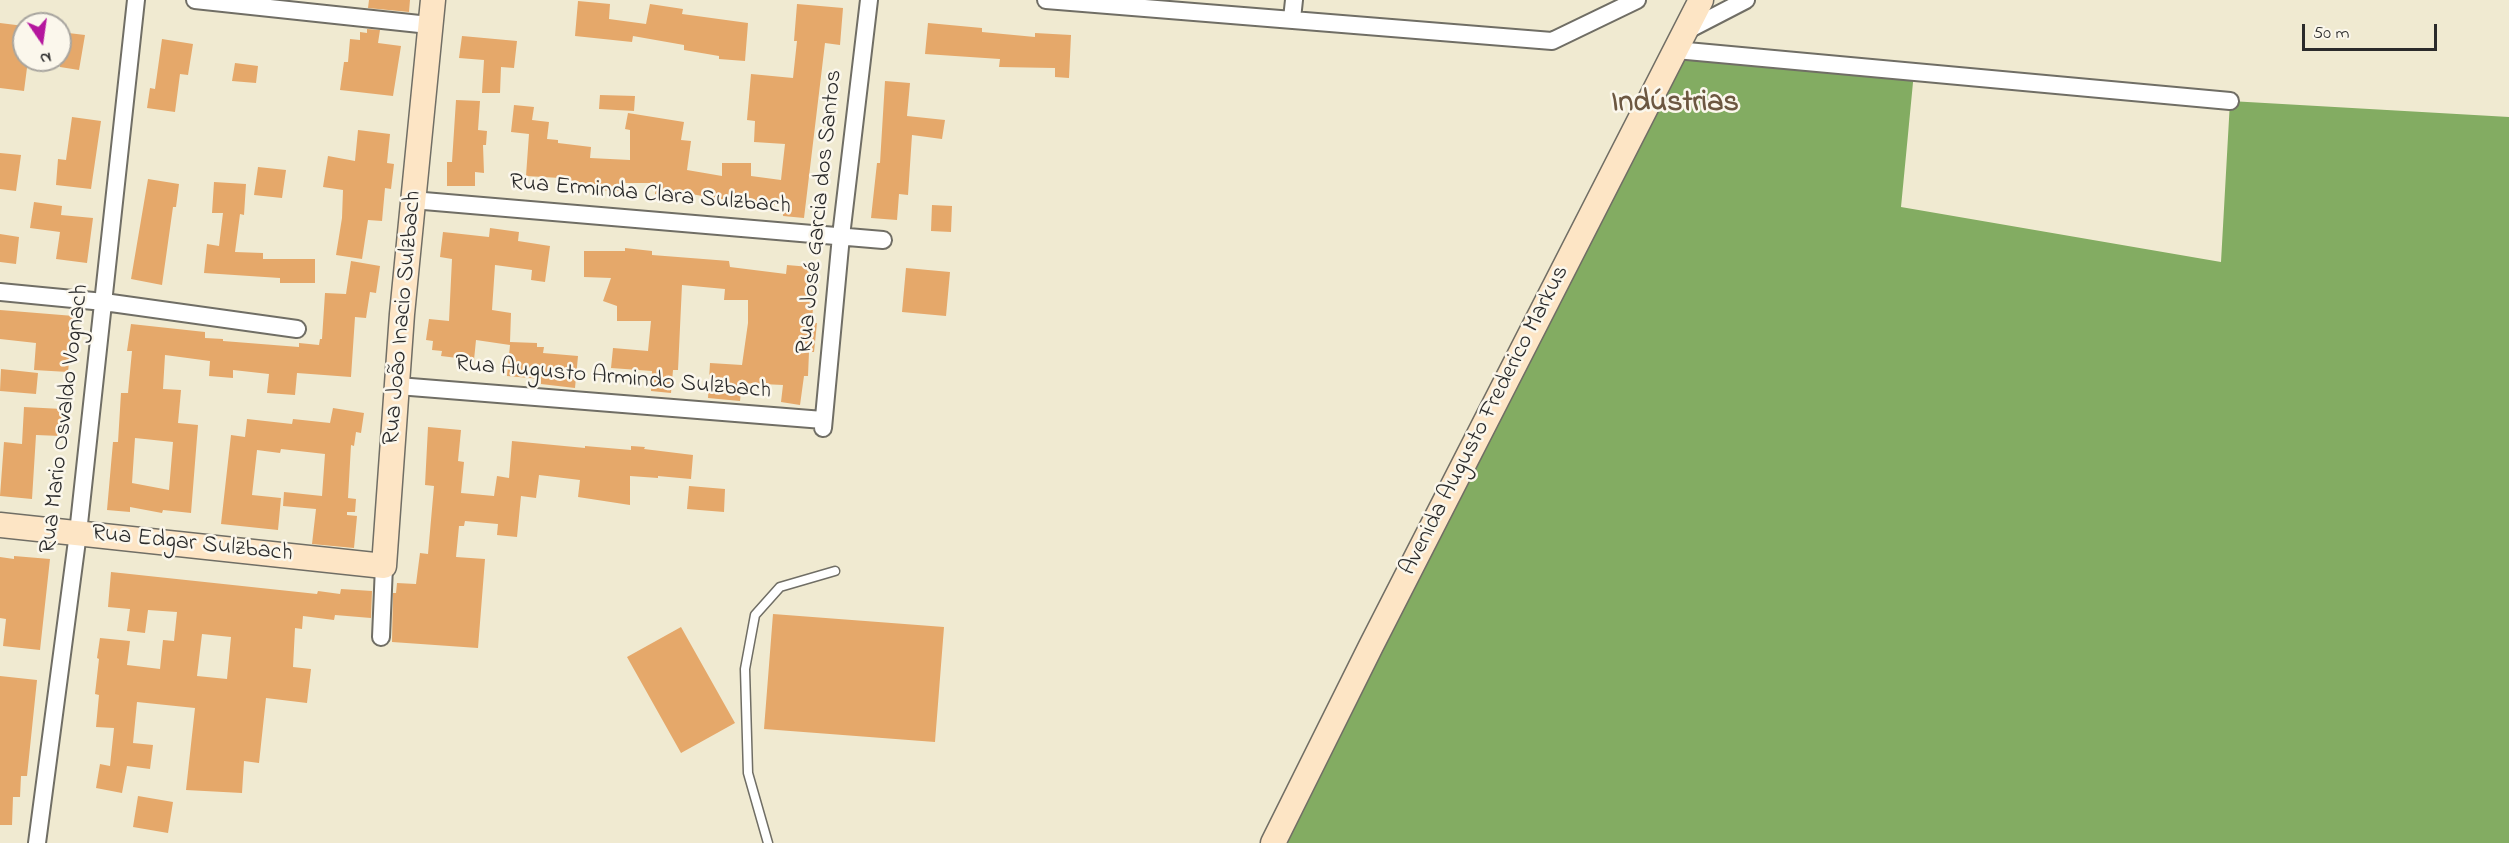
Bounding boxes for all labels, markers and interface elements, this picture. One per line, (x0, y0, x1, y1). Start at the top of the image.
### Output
north arrow (12, 12, 72, 72)
scale bar (2305, 12, 2440, 50)
text: 50 m (2313, 21, 2350, 47)
text: N (38, 45, 54, 70)
street label: Rua José Garcia dos Santos (792, 68, 850, 356)
district label: Indústrias (1611, 87, 1739, 123)
street label: Rua Erminda Clara Sulzbach (508, 169, 792, 223)
street label: Rua João Inacio Sulzbach (379, 190, 429, 446)
street label: Avenida Augusto Frederico Markus (1395, 261, 1577, 581)
street label: Rua Mario Osvaldo Vognach (35, 283, 97, 555)
street label: Rua Augusto Armindo Sulzbach (454, 351, 772, 407)
street label: Rua Edgar Sulzbach (90, 520, 294, 570)

